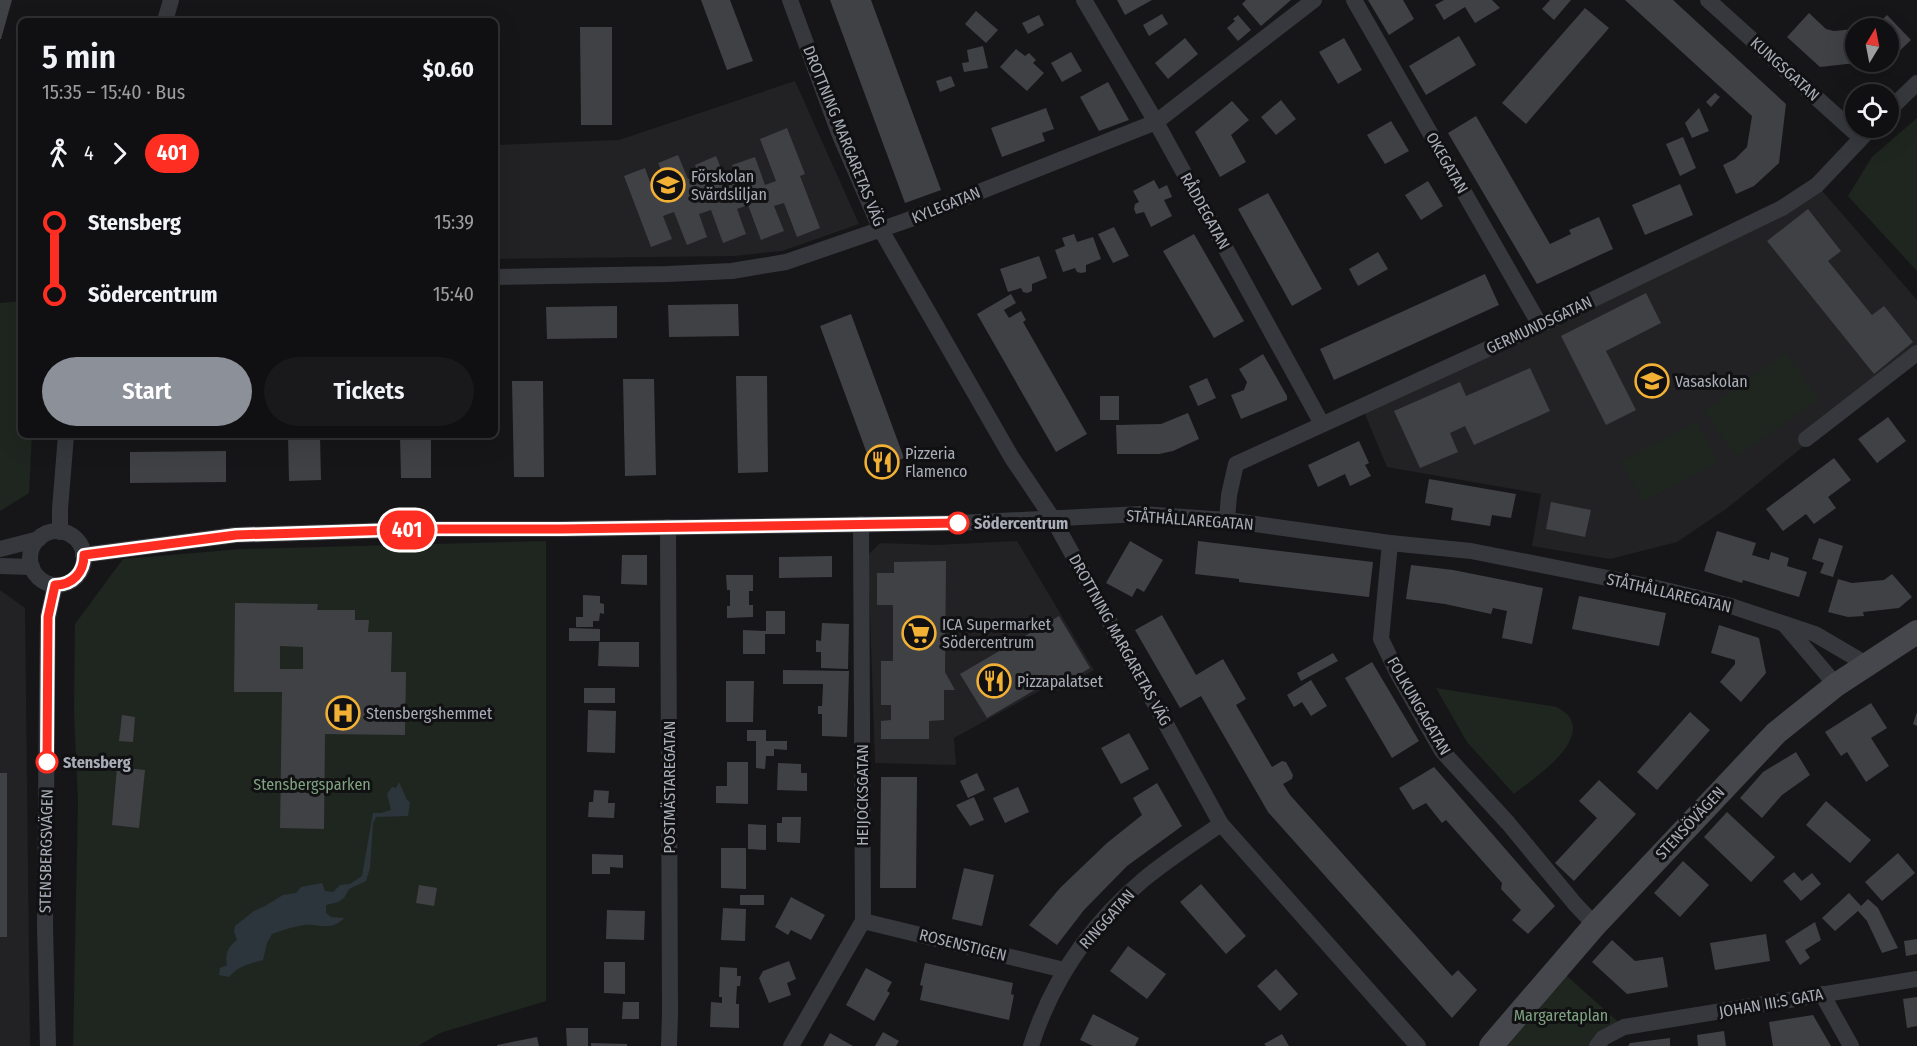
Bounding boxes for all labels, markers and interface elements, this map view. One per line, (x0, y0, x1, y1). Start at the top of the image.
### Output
north arrow (1845, 18, 1899, 72)
map controls (1845, 18, 1899, 138)
street label: KUNGSGATAN (1747, 33, 1823, 105)
text: 5 min (42, 37, 116, 77)
street label: DROTTNING MARGARETAS VÄG (799, 43, 889, 229)
text: $0.60 (423, 56, 474, 83)
text: 15:35 – 15:40 · Bus (42, 80, 185, 104)
button: locate (1845, 84, 1899, 138)
street label: OKEGATAN (1422, 129, 1472, 197)
icon: walk (42, 137, 75, 170)
icon: forward (103, 137, 136, 170)
text: 401 (157, 140, 187, 166)
text: 4 (84, 141, 94, 165)
school or university icon: Förskolan Svärdsliljan (650, 167, 686, 203)
place label: Förskolan Svärdsliljan (691, 167, 767, 204)
street label: RÅDDEGATAN (1176, 169, 1235, 253)
street label: KYLEGATAN (909, 183, 983, 227)
text: Stensberg (88, 209, 181, 236)
text: 15:39 (434, 210, 474, 234)
text: Södercentrum (88, 281, 218, 308)
text: 15:40 (433, 282, 474, 306)
street label: GERMUNDSGATAN (1483, 292, 1595, 358)
button: Start (42, 357, 252, 426)
button: Tickets (264, 357, 474, 426)
school or university icon: Vasaskolan (1634, 363, 1670, 399)
place label: Vasaskolan (1675, 372, 1748, 391)
restaurant icon: Pizzeria Flamenco (864, 444, 900, 480)
place label: Pizzeria Flamenco (905, 444, 967, 481)
street label: STÅTHÅLLAREGATAN (1126, 505, 1254, 534)
line badge: 401 (372, 510, 442, 550)
marker: Södercentrum (947, 512, 969, 534)
place label: Södercentrum (974, 514, 1068, 533)
text: 401 (392, 517, 422, 543)
street label: DROTTNING MARGARETAS VÄG (1065, 551, 1175, 729)
street label: STÅTHÅLLAREGATAN (1605, 568, 1733, 617)
supermarket icon: ICA Supermarket Södercentrum (901, 615, 937, 651)
place label: ICA Supermarket Södercentrum (942, 615, 1052, 652)
street label: FOLKUNGAGATAN (1383, 653, 1455, 759)
restaurant icon: Pizzapalatset (976, 663, 1012, 699)
place label: Pizzapalatset (1017, 672, 1104, 691)
hospital icon: Stensbergshemmet (325, 695, 361, 731)
place label: Stensbergshemmet (366, 704, 493, 723)
street label: POSTMÄSTAREGATAN (660, 720, 679, 854)
street label: HEIJOCKSGATAN (853, 744, 872, 846)
marker: Stensberg (36, 751, 58, 773)
place label: Stensberg (63, 753, 131, 772)
park label: Stensbergsparken (253, 775, 371, 794)
street label: STENSÖVÄGEN (1651, 783, 1729, 863)
street label: STENSBERGSVÄGEN (35, 789, 57, 913)
street label: RINGGATAN (1075, 885, 1139, 953)
street label: ROSENSTIGEN (917, 925, 1009, 965)
street label: JOHAN III:S GATA (1717, 984, 1825, 1022)
park label: Margaretaplan (1514, 1006, 1608, 1025)

